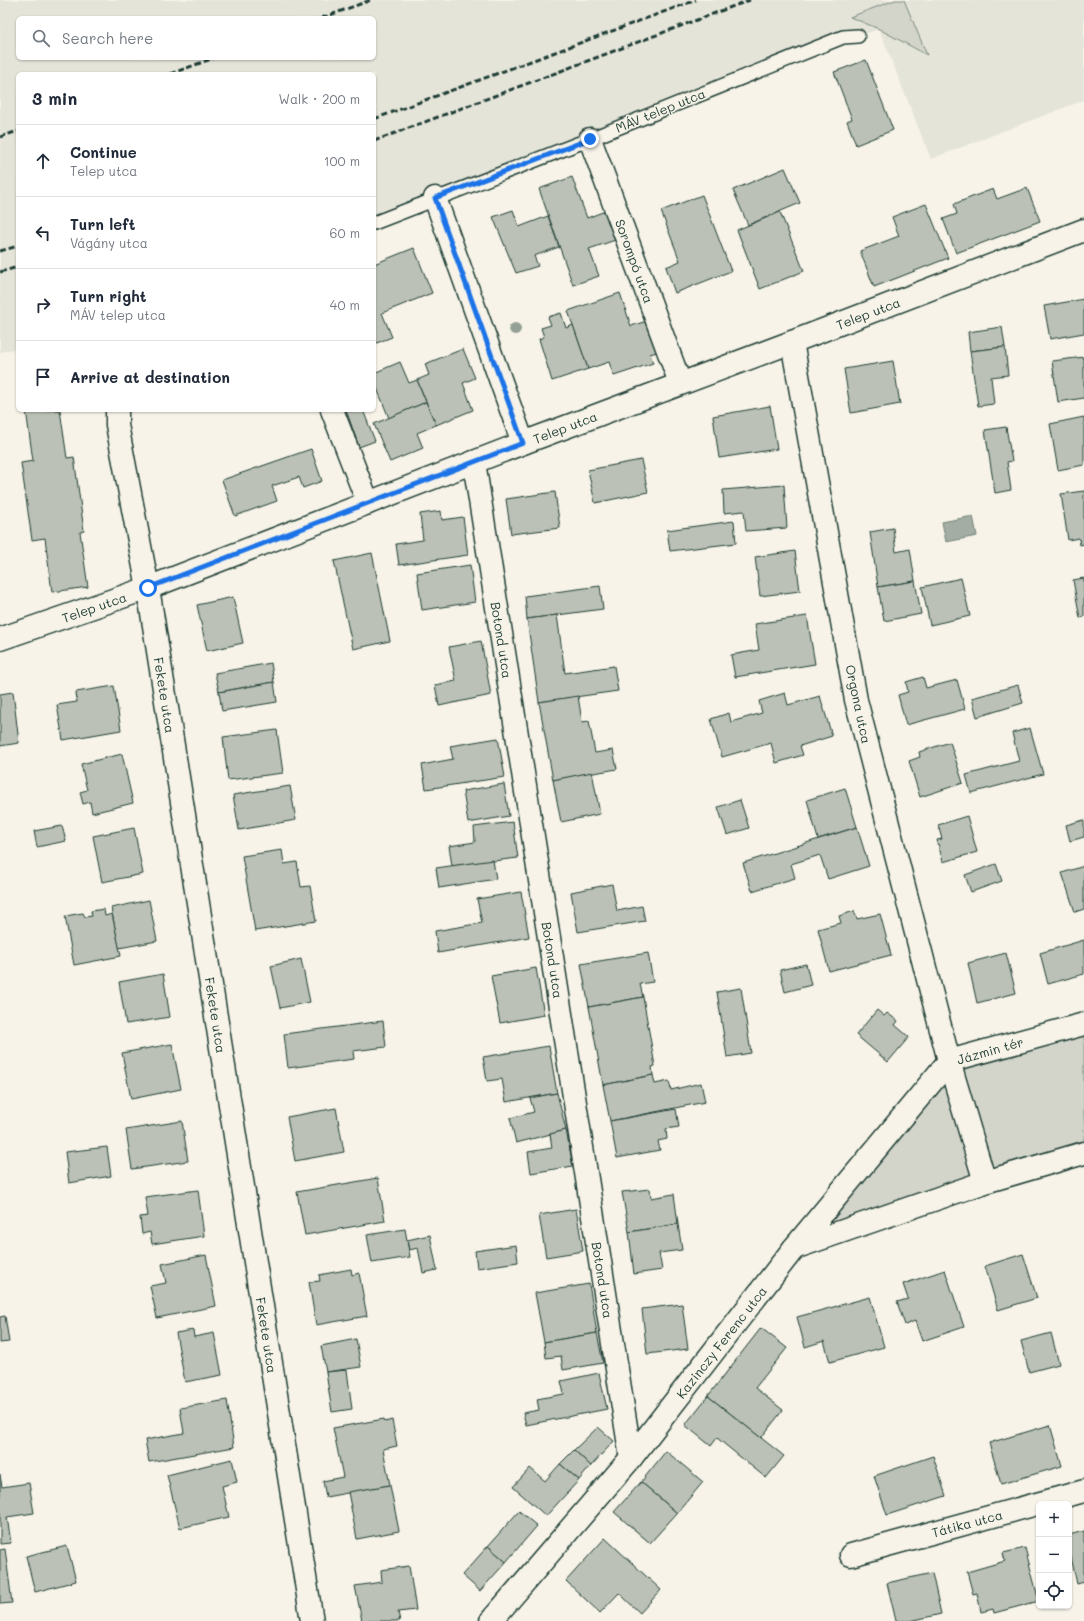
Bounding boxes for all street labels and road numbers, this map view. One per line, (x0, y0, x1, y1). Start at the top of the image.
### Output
street label: MÁV telep utca (612, 84, 708, 136)
street label: Sorompó utca (612, 217, 658, 305)
street label: Telep utca (834, 293, 902, 333)
street label: Telep utca (531, 407, 599, 447)
street label: Telep utca (59, 588, 129, 626)
street label: Botond utca (488, 600, 516, 680)
street label: Fekete utca (151, 656, 179, 734)
street label: Orgona utca (842, 663, 876, 745)
street label: Botond utca (539, 920, 567, 1000)
street label: Fekete utca (202, 976, 230, 1054)
street label: Jázmin tér (955, 1032, 1025, 1068)
street label: Botond utca (589, 1240, 617, 1320)
street label: Kazinczy Ferenc utca (672, 1283, 770, 1401)
street label: Fekete utca (253, 1296, 281, 1374)
street label: Tátika utca (930, 1505, 1004, 1541)

